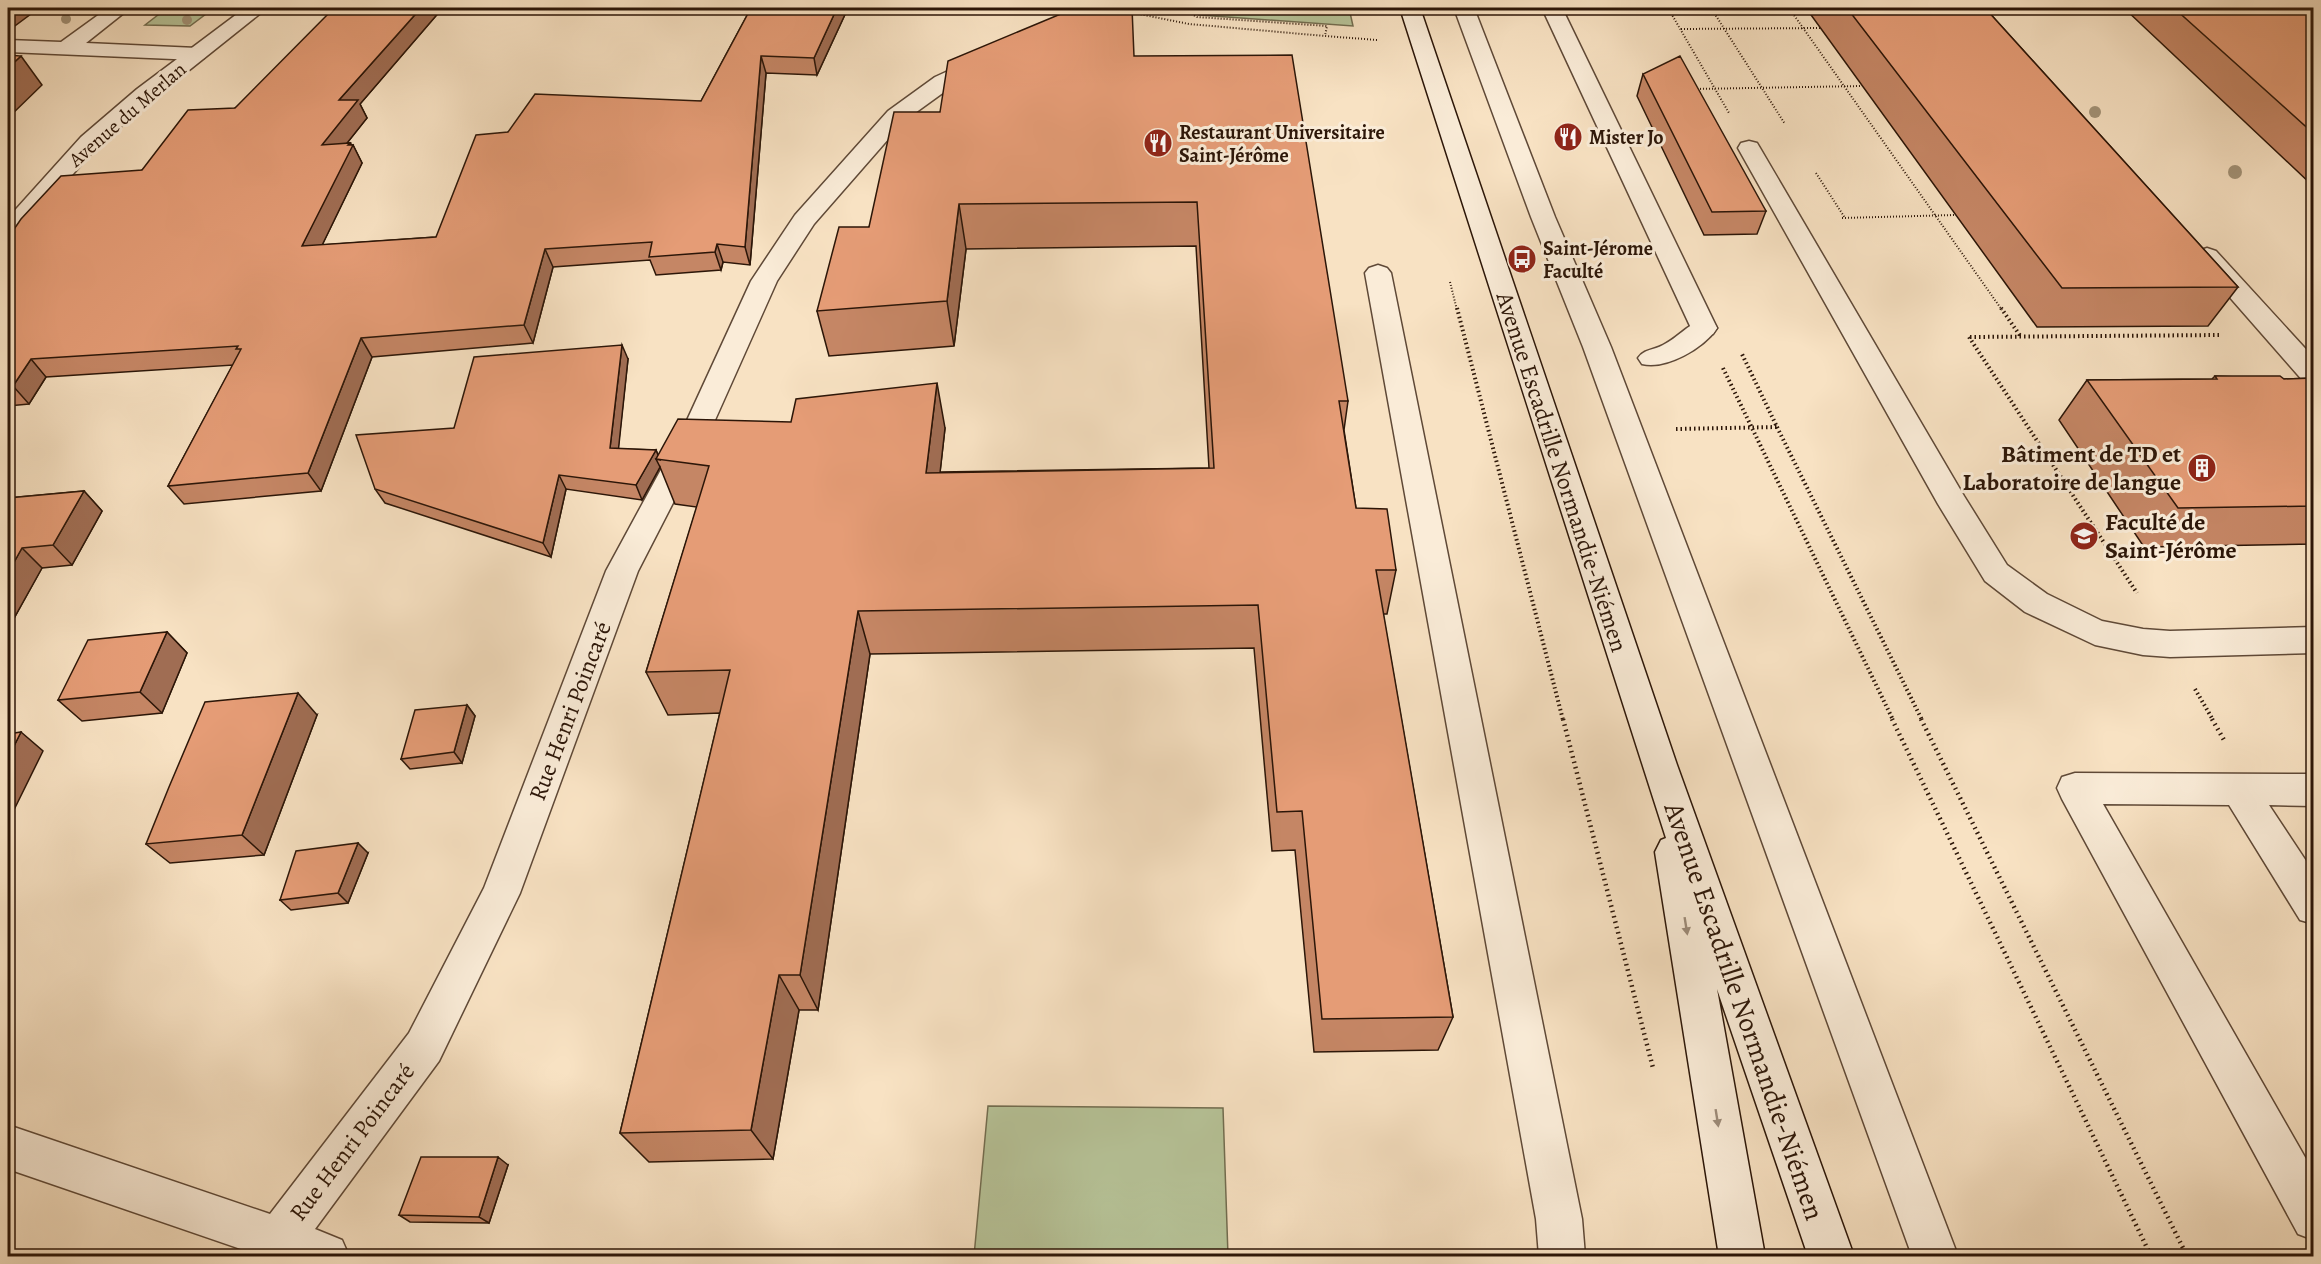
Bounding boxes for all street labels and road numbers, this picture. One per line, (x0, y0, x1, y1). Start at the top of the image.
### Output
street label: Avenue du Merlan (62, 56, 192, 174)
street label: Avenue Escadrille Normandie-Niémen (1488, 287, 1635, 656)
street label: Rue Henri Poincaré (521, 617, 619, 805)
street label: Avenue Escadrille Normandie-Niémen (1654, 796, 1834, 1225)
street label: Rue Henri Poincaré (282, 1057, 422, 1227)

